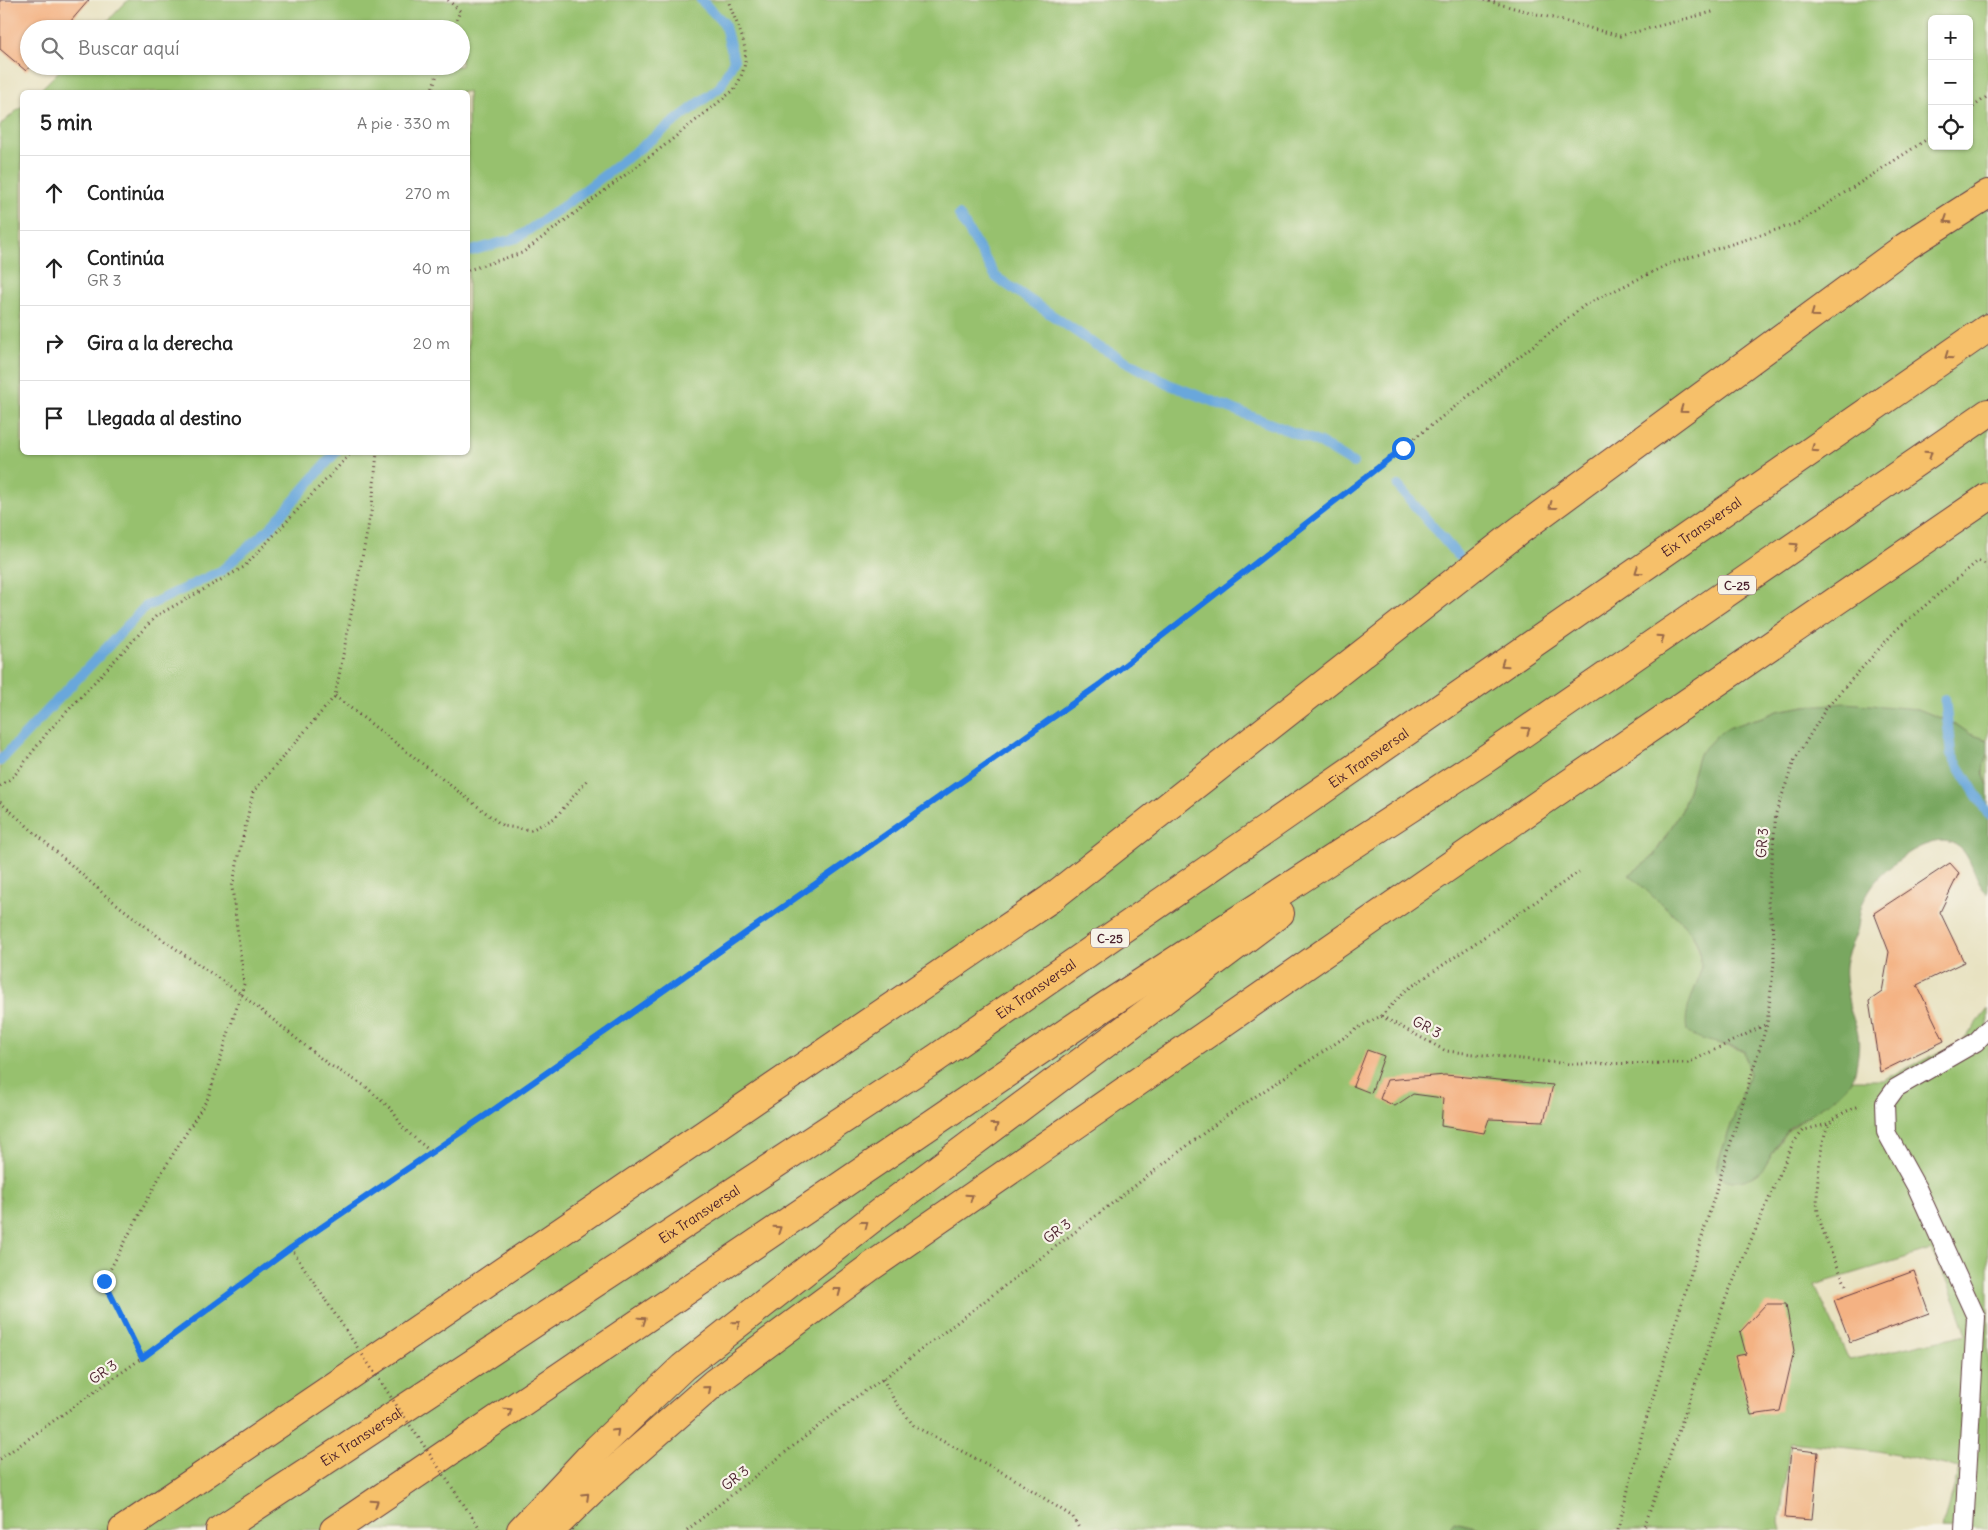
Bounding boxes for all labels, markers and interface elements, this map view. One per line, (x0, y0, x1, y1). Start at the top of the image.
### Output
map controls (1928, 15, 1973, 150)
button: + (1928, 15, 1973, 60)
search box (20, 20, 470, 75)
icon: search (38, 34, 66, 62)
text: Buscar aquí (78, 36, 179, 60)
button: − (1928, 60, 1973, 105)
button: locate (1928, 105, 1973, 150)
text: 5 min (40, 109, 92, 136)
text: A pie · 330 m (357, 113, 450, 133)
icon: ahead (40, 179, 68, 207)
text: Continúa (87, 181, 164, 205)
text: 270 m (405, 183, 450, 203)
one-way arrow (1943, 214, 1952, 224)
text: Continúa (87, 246, 164, 270)
icon: ahead (40, 254, 68, 282)
text: 40 m (412, 258, 450, 278)
text: GR 3 (87, 270, 122, 290)
one-way arrow (1810, 308, 1820, 317)
icon: right (40, 329, 68, 357)
text: Gira a la derecha (87, 331, 233, 355)
text: 20 m (413, 333, 450, 353)
one-way arrow (1944, 350, 1954, 359)
icon: arrive (40, 404, 68, 432)
one-way arrow (1679, 404, 1689, 413)
text: Llegada al destino (87, 406, 242, 430)
route start (1392, 437, 1415, 460)
one-way arrow (1811, 442, 1820, 452)
one-way arrow (1923, 451, 1933, 460)
street label: Eix Transversal (1658, 493, 1745, 561)
one-way arrow (1548, 500, 1558, 509)
one-way arrow (1789, 543, 1799, 552)
one-way arrow (1634, 565, 1644, 574)
road number: C-25 (1718, 576, 1756, 594)
one-way arrow (1655, 635, 1665, 644)
one-way arrow (1500, 658, 1510, 667)
street label: Eix Transversal (1325, 724, 1412, 792)
one-way arrow (1521, 727, 1531, 736)
street label: GR 3 (1752, 827, 1772, 859)
road number: C-25 (1091, 928, 1129, 948)
street label: Eix Transversal (992, 955, 1079, 1023)
street label: GR 3 (1409, 1012, 1445, 1042)
one-way arrow (989, 1124, 998, 1132)
street label: Eix Transversal (655, 1181, 743, 1248)
one-way arrow (964, 1194, 974, 1203)
street label: GR 3 (1039, 1215, 1075, 1247)
one-way arrow (859, 1221, 869, 1230)
one-way arrow (772, 1226, 782, 1235)
route end (93, 1270, 116, 1293)
one-way arrow (832, 1288, 842, 1297)
one-way arrow (638, 1317, 647, 1326)
one-way arrow (731, 1320, 740, 1329)
street label: GR 3 (85, 1356, 121, 1388)
one-way arrow (702, 1385, 711, 1394)
street label: Eix Transversal (317, 1404, 405, 1470)
one-way arrow (503, 1408, 513, 1417)
one-way arrow (610, 1429, 619, 1438)
street label: GR 3 (718, 1462, 753, 1494)
one-way arrow (580, 1493, 589, 1502)
one-way arrow (369, 1500, 378, 1509)

